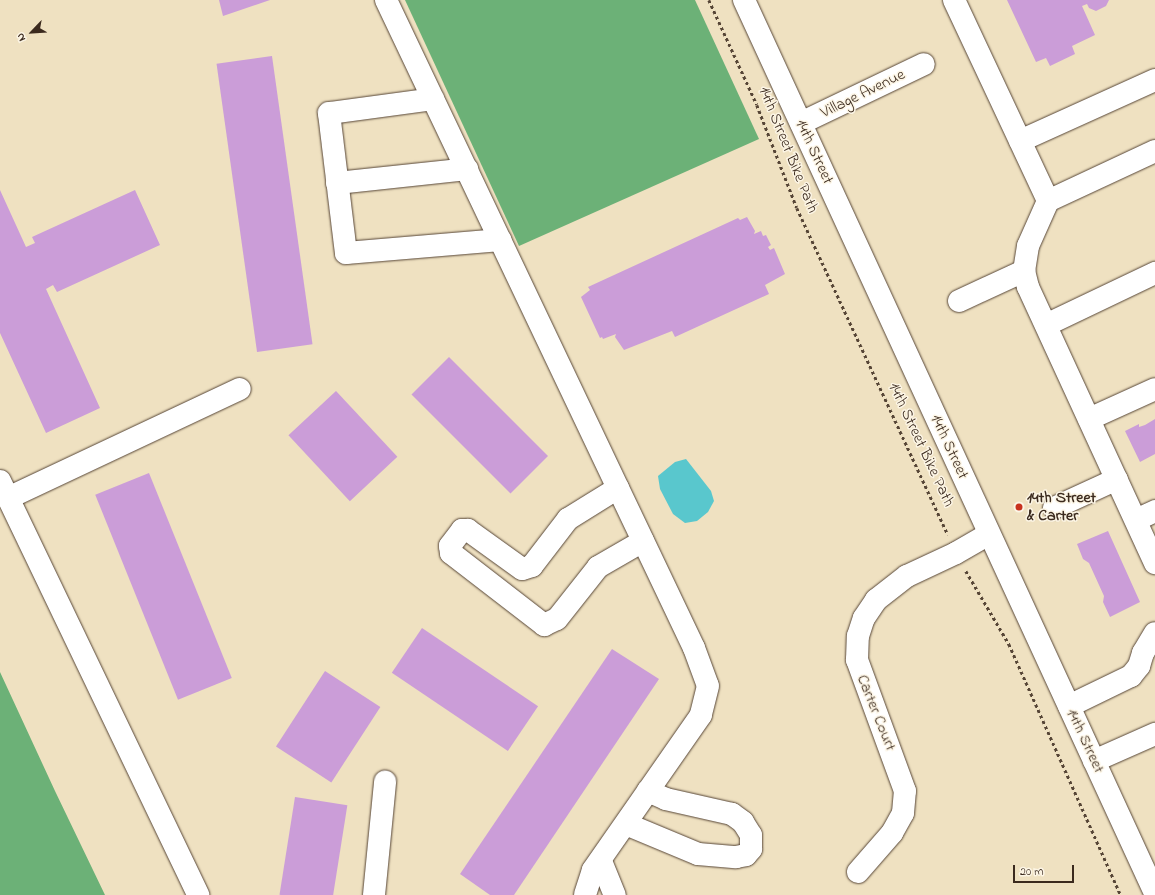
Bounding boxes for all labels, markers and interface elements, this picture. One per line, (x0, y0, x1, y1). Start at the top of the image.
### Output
north arrow (12, 12, 52, 52)
text: N (12, 30, 30, 44)
street label: Village Avenue (818, 65, 908, 123)
street label: 14th Street Bike Path (754, 84, 822, 216)
street label: 14th Street (791, 117, 837, 187)
street label: 14th Street Bike Path (884, 380, 958, 510)
street label: 14th Street (926, 412, 972, 482)
place label: 14th Street & Carter (1027, 488, 1096, 526)
marker: 14th Street & Carter (1014, 502, 1024, 512)
street label: Carter Court (852, 672, 900, 754)
street label: 14th Street (1062, 706, 1108, 776)
scale bar (1015, 857, 1076, 883)
text: 20 m (1020, 863, 1043, 881)

